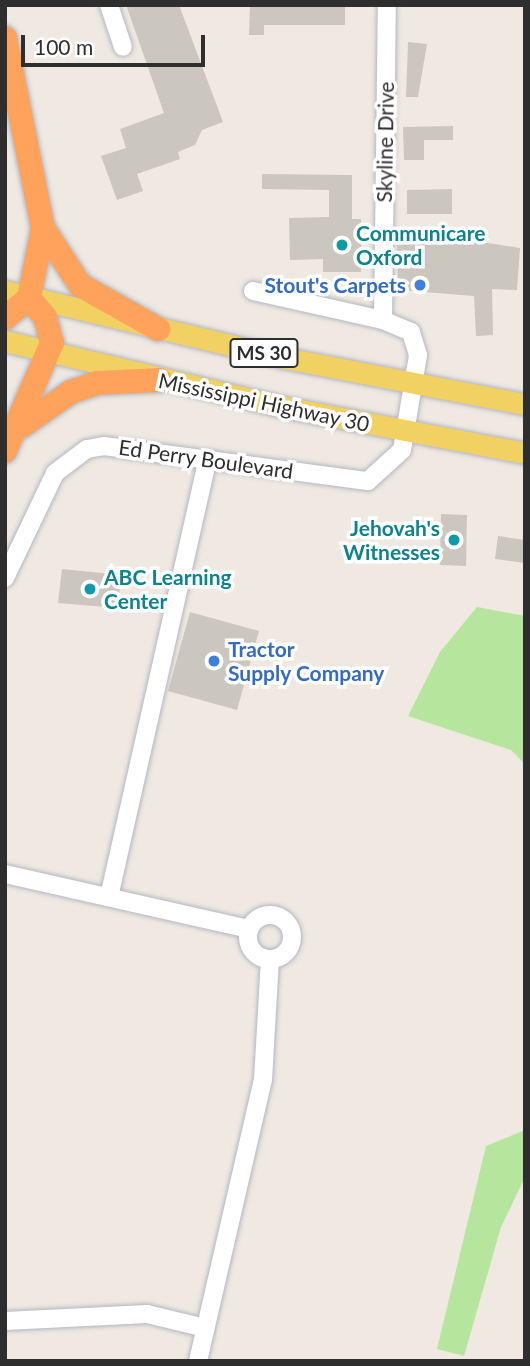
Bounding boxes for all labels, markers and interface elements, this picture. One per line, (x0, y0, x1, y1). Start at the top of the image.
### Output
scale bar (24, 21, 208, 65)
text: 100 m (34, 34, 93, 59)
street label: Skyline Drive (371, 81, 399, 203)
place label: Communicare Oxford (356, 220, 485, 270)
marker: Communicare Oxford (334, 237, 350, 253)
place label: Stout's Carpets (265, 272, 406, 298)
marker: Stout's Carpets (412, 277, 428, 293)
road number: MS 30 (229, 338, 299, 368)
street label: Mississippi Highway 30 (156, 367, 372, 437)
street label: Ed Perry Boulevard (117, 434, 295, 484)
place label: Jehovah's Witnesses (343, 515, 440, 565)
marker: Jehovah's Witnesses (446, 532, 462, 548)
place label: ABC Learning Center (104, 564, 232, 614)
marker: ABC Learning Center (82, 581, 98, 597)
place label: Tractor Supply Company (228, 636, 385, 686)
marker: Tractor Supply Company (206, 653, 222, 669)

